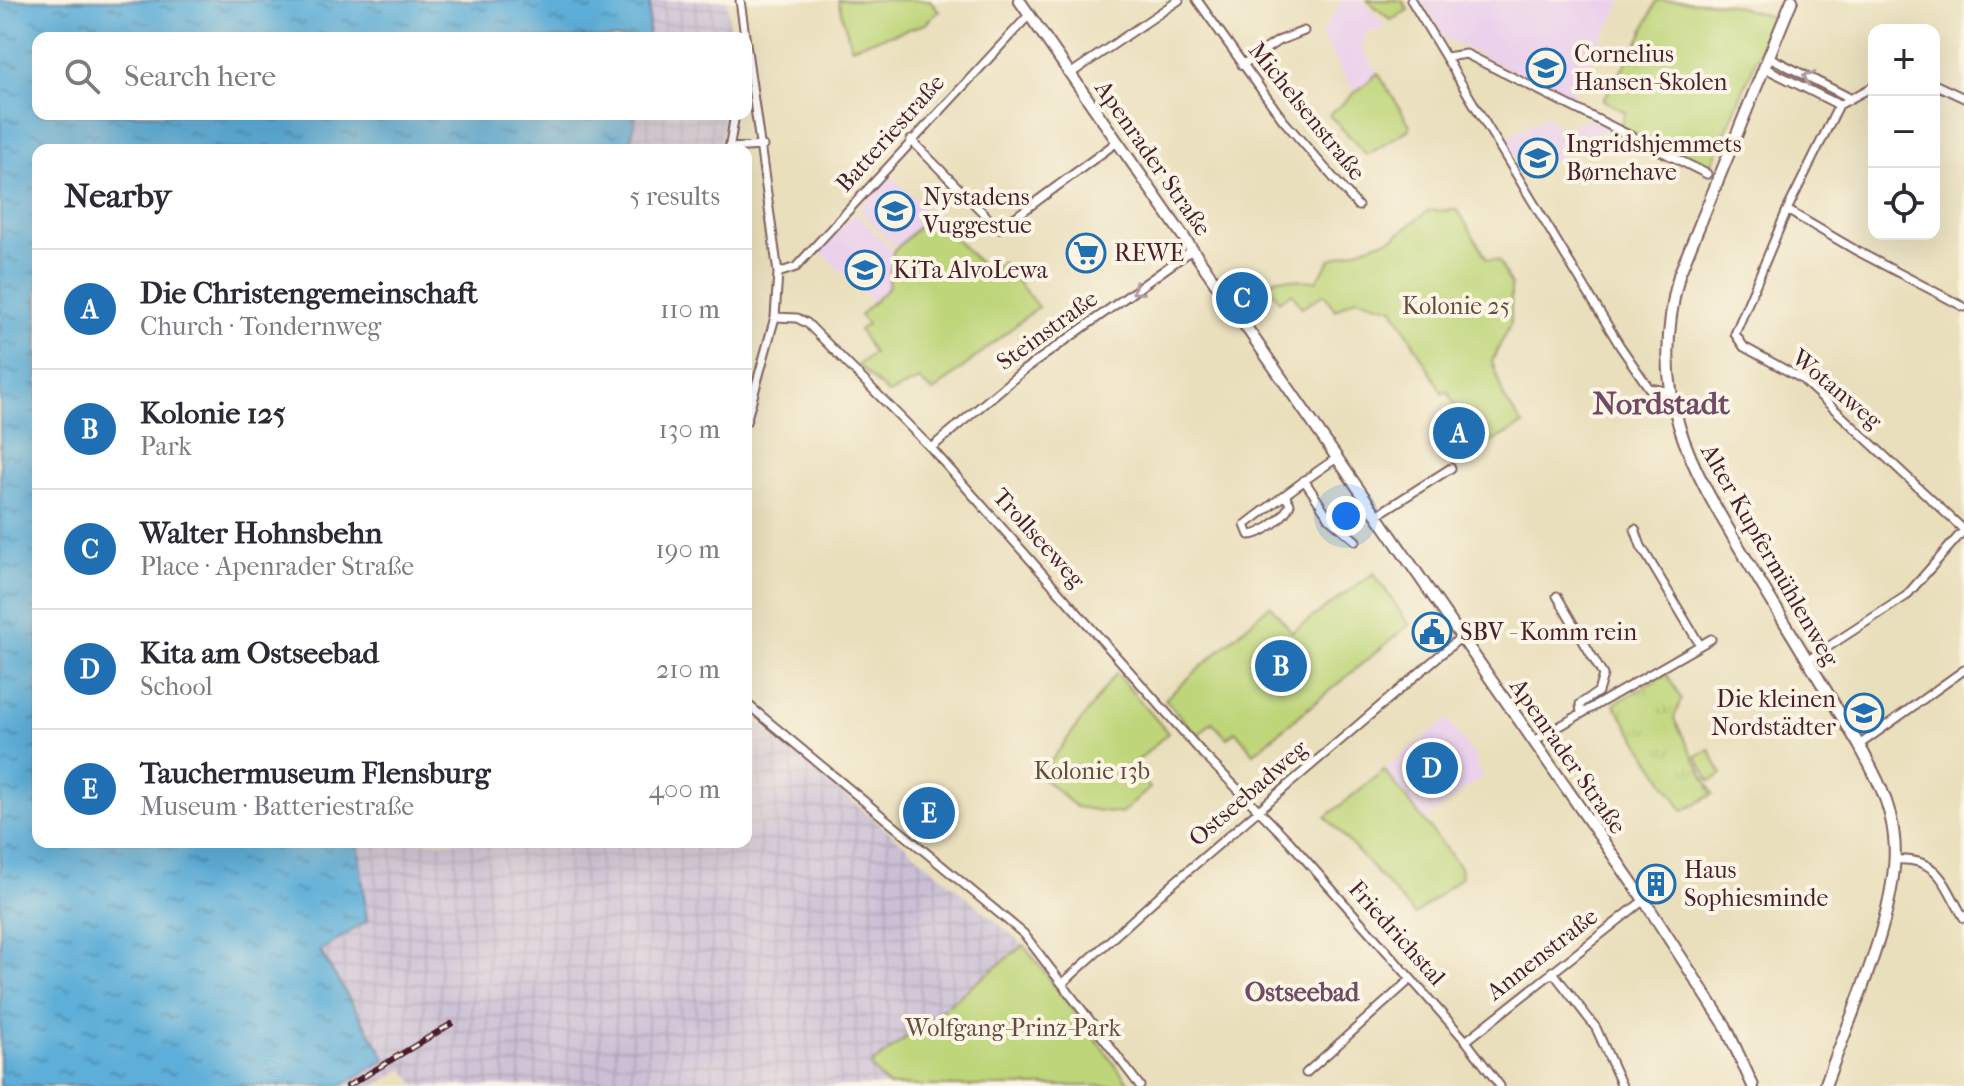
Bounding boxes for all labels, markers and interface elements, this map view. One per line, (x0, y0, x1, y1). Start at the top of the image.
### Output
map controls (1868, 24, 1940, 240)
button: + (1868, 24, 1940, 96)
search box (32, 32, 752, 120)
street label: Michelsenstraße (1243, 36, 1371, 186)
place label: Cornelius Hansen-Skolen (1574, 40, 1728, 96)
school or university icon: Cornelius Hansen-Skolen (1525, 47, 1567, 89)
icon: search (60, 54, 104, 98)
text: Search here (124, 59, 276, 94)
street label: Batteriestraße (830, 68, 950, 198)
one-way arrow (1802, 72, 1817, 87)
street label: Apenrader Straße (1088, 74, 1217, 241)
button: − (1868, 96, 1940, 168)
place label: Ingridshjemmets Børnehave (1566, 130, 1742, 186)
school or university icon: Ingridshjemmets Børnehave (1517, 137, 1559, 179)
button: locate (1868, 168, 1940, 240)
text: Nearby (64, 176, 171, 216)
text: 5 results (629, 181, 720, 212)
place label: Nystadens Vuggestue (922, 183, 1032, 239)
school or university icon: Nystadens Vuggestue (874, 190, 916, 232)
supermarket icon: REWE (1065, 232, 1107, 274)
place label: REWE (1114, 239, 1184, 267)
school or university icon: KiTa AlvoLewa (844, 249, 886, 291)
place label: KiTa AlvoLewa (893, 256, 1049, 284)
pin: C (1216, 268, 1268, 328)
text: Die Christengemeinschaft (140, 276, 478, 311)
one-way arrow (1131, 280, 1145, 295)
street label: Steinstraße (991, 284, 1103, 376)
park label: Kolonie 25 (1402, 292, 1510, 320)
text: A (82, 294, 98, 325)
text: 110 m (660, 294, 720, 325)
text: Church · Tondernweg (140, 311, 381, 342)
street label: Wotanweg (1785, 343, 1889, 436)
district label: Nordstadt (1592, 385, 1730, 422)
text: Kolonie 125 (140, 396, 286, 431)
pin: A (1433, 403, 1485, 463)
text: B (82, 414, 98, 445)
text: 130 m (659, 414, 720, 445)
text: Park (140, 431, 192, 462)
street label: Alter Kupfermühlenweg (1694, 438, 1846, 672)
street label: Trollseeweg (987, 482, 1092, 594)
your location (1326, 496, 1366, 536)
text: Walter Hohnsbehn (140, 516, 382, 551)
text: C (81, 534, 99, 565)
text: 190 m (656, 534, 720, 565)
text: Place · Apenrader Straße (140, 551, 414, 582)
public building icon: SBV - Komm rein (1411, 611, 1453, 653)
place label: SBV - Komm rein (1460, 618, 1637, 646)
text: Kita am Ostseebad (140, 636, 379, 671)
pin: B (1255, 636, 1307, 696)
text: D (80, 654, 100, 685)
text: 210 m (656, 654, 720, 685)
text: School (140, 671, 213, 702)
street label: Apenrader Straße (1503, 672, 1632, 839)
place label: Die kleinen Nordstädter (1711, 685, 1837, 741)
school or university icon: Die kleinen Nordstädter (1843, 692, 1885, 734)
street label: Ostseebadweg (1183, 733, 1314, 852)
pin: D (1406, 738, 1458, 798)
text: Tauchermuseum Flensburg (140, 756, 490, 791)
park label: Kolonie 13b (1034, 757, 1150, 785)
text: E (82, 774, 98, 805)
text: 400 m (649, 774, 720, 805)
pin: E (903, 783, 955, 843)
text: Museum · Batteriestraße (140, 791, 414, 822)
place label: Haus Sophiesminde (1684, 856, 1828, 912)
building icon: Haus Sophiesminde (1635, 863, 1677, 905)
street label: Friedrichstal (1343, 875, 1452, 991)
street label: Annenstraße (1480, 902, 1603, 1007)
district label: Ostseebad (1245, 977, 1360, 1008)
park label: Wolfgang-Prinz-Park (904, 1014, 1121, 1042)

